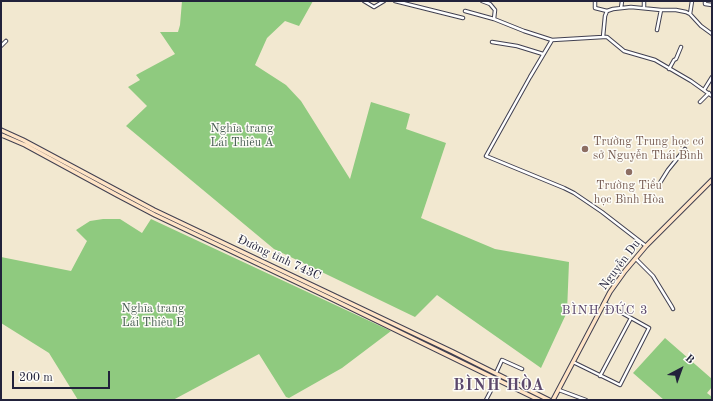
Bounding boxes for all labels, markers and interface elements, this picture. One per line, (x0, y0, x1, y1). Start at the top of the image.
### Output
park label: Nghĩa trang Lái Thiêu A (210, 122, 274, 150)
place label: Trường Trung học cơ sở Nguyễn Thái Bình (593, 135, 704, 163)
marker: Trường Trung học cơ sở Nguyễn Thái Bình (580, 144, 590, 154)
marker: Trường Tiểu học Bình Hòa (624, 167, 634, 177)
place label: Trường Tiểu học Bình Hòa (594, 179, 664, 207)
street label: Đường tỉnh 743C (235, 232, 323, 284)
street label: Nguyễn Du (596, 237, 644, 293)
park label: Nghĩa trang Lái Thiêu B (122, 302, 184, 330)
district label: BÌNH ĐỨC 3 (561, 303, 649, 319)
north arrow (661, 349, 701, 389)
text: B (683, 353, 696, 366)
scale bar (14, 363, 112, 389)
text: 200 m (19, 372, 53, 384)
district label: BÌNH HÒA (453, 376, 545, 396)

